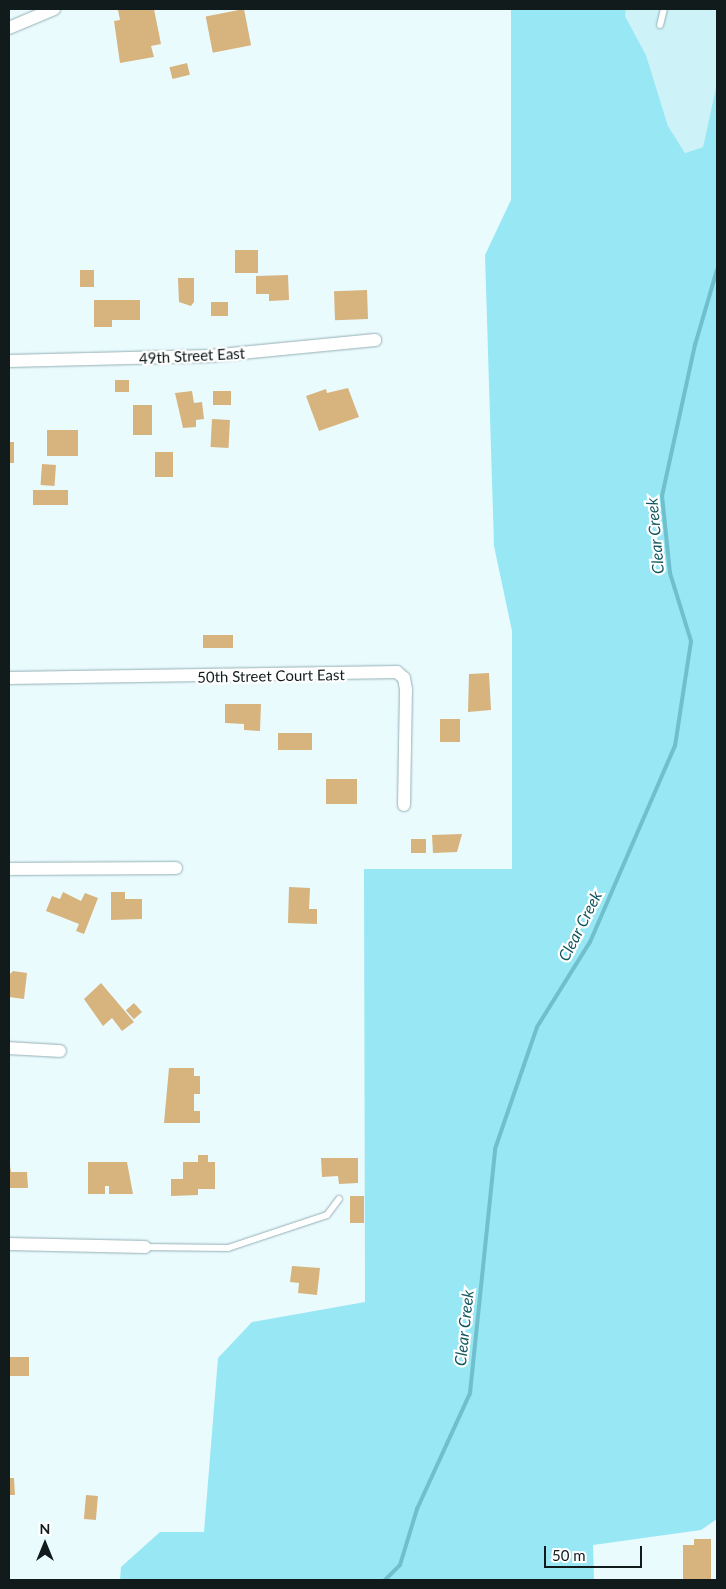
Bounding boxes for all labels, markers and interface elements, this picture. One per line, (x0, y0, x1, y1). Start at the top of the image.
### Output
street label: 49th Street East (138, 344, 246, 368)
water label: Clear Creek (642, 497, 668, 575)
street label: 50th Street Court East (197, 666, 345, 686)
water label: Clear Creek (554, 888, 606, 964)
water label: Clear Creek (450, 1289, 478, 1367)
north arrow (20, 1519, 70, 1569)
text: N (40, 1520, 50, 1537)
scale bar (546, 1536, 644, 1568)
text: 50 m (552, 1546, 586, 1564)

